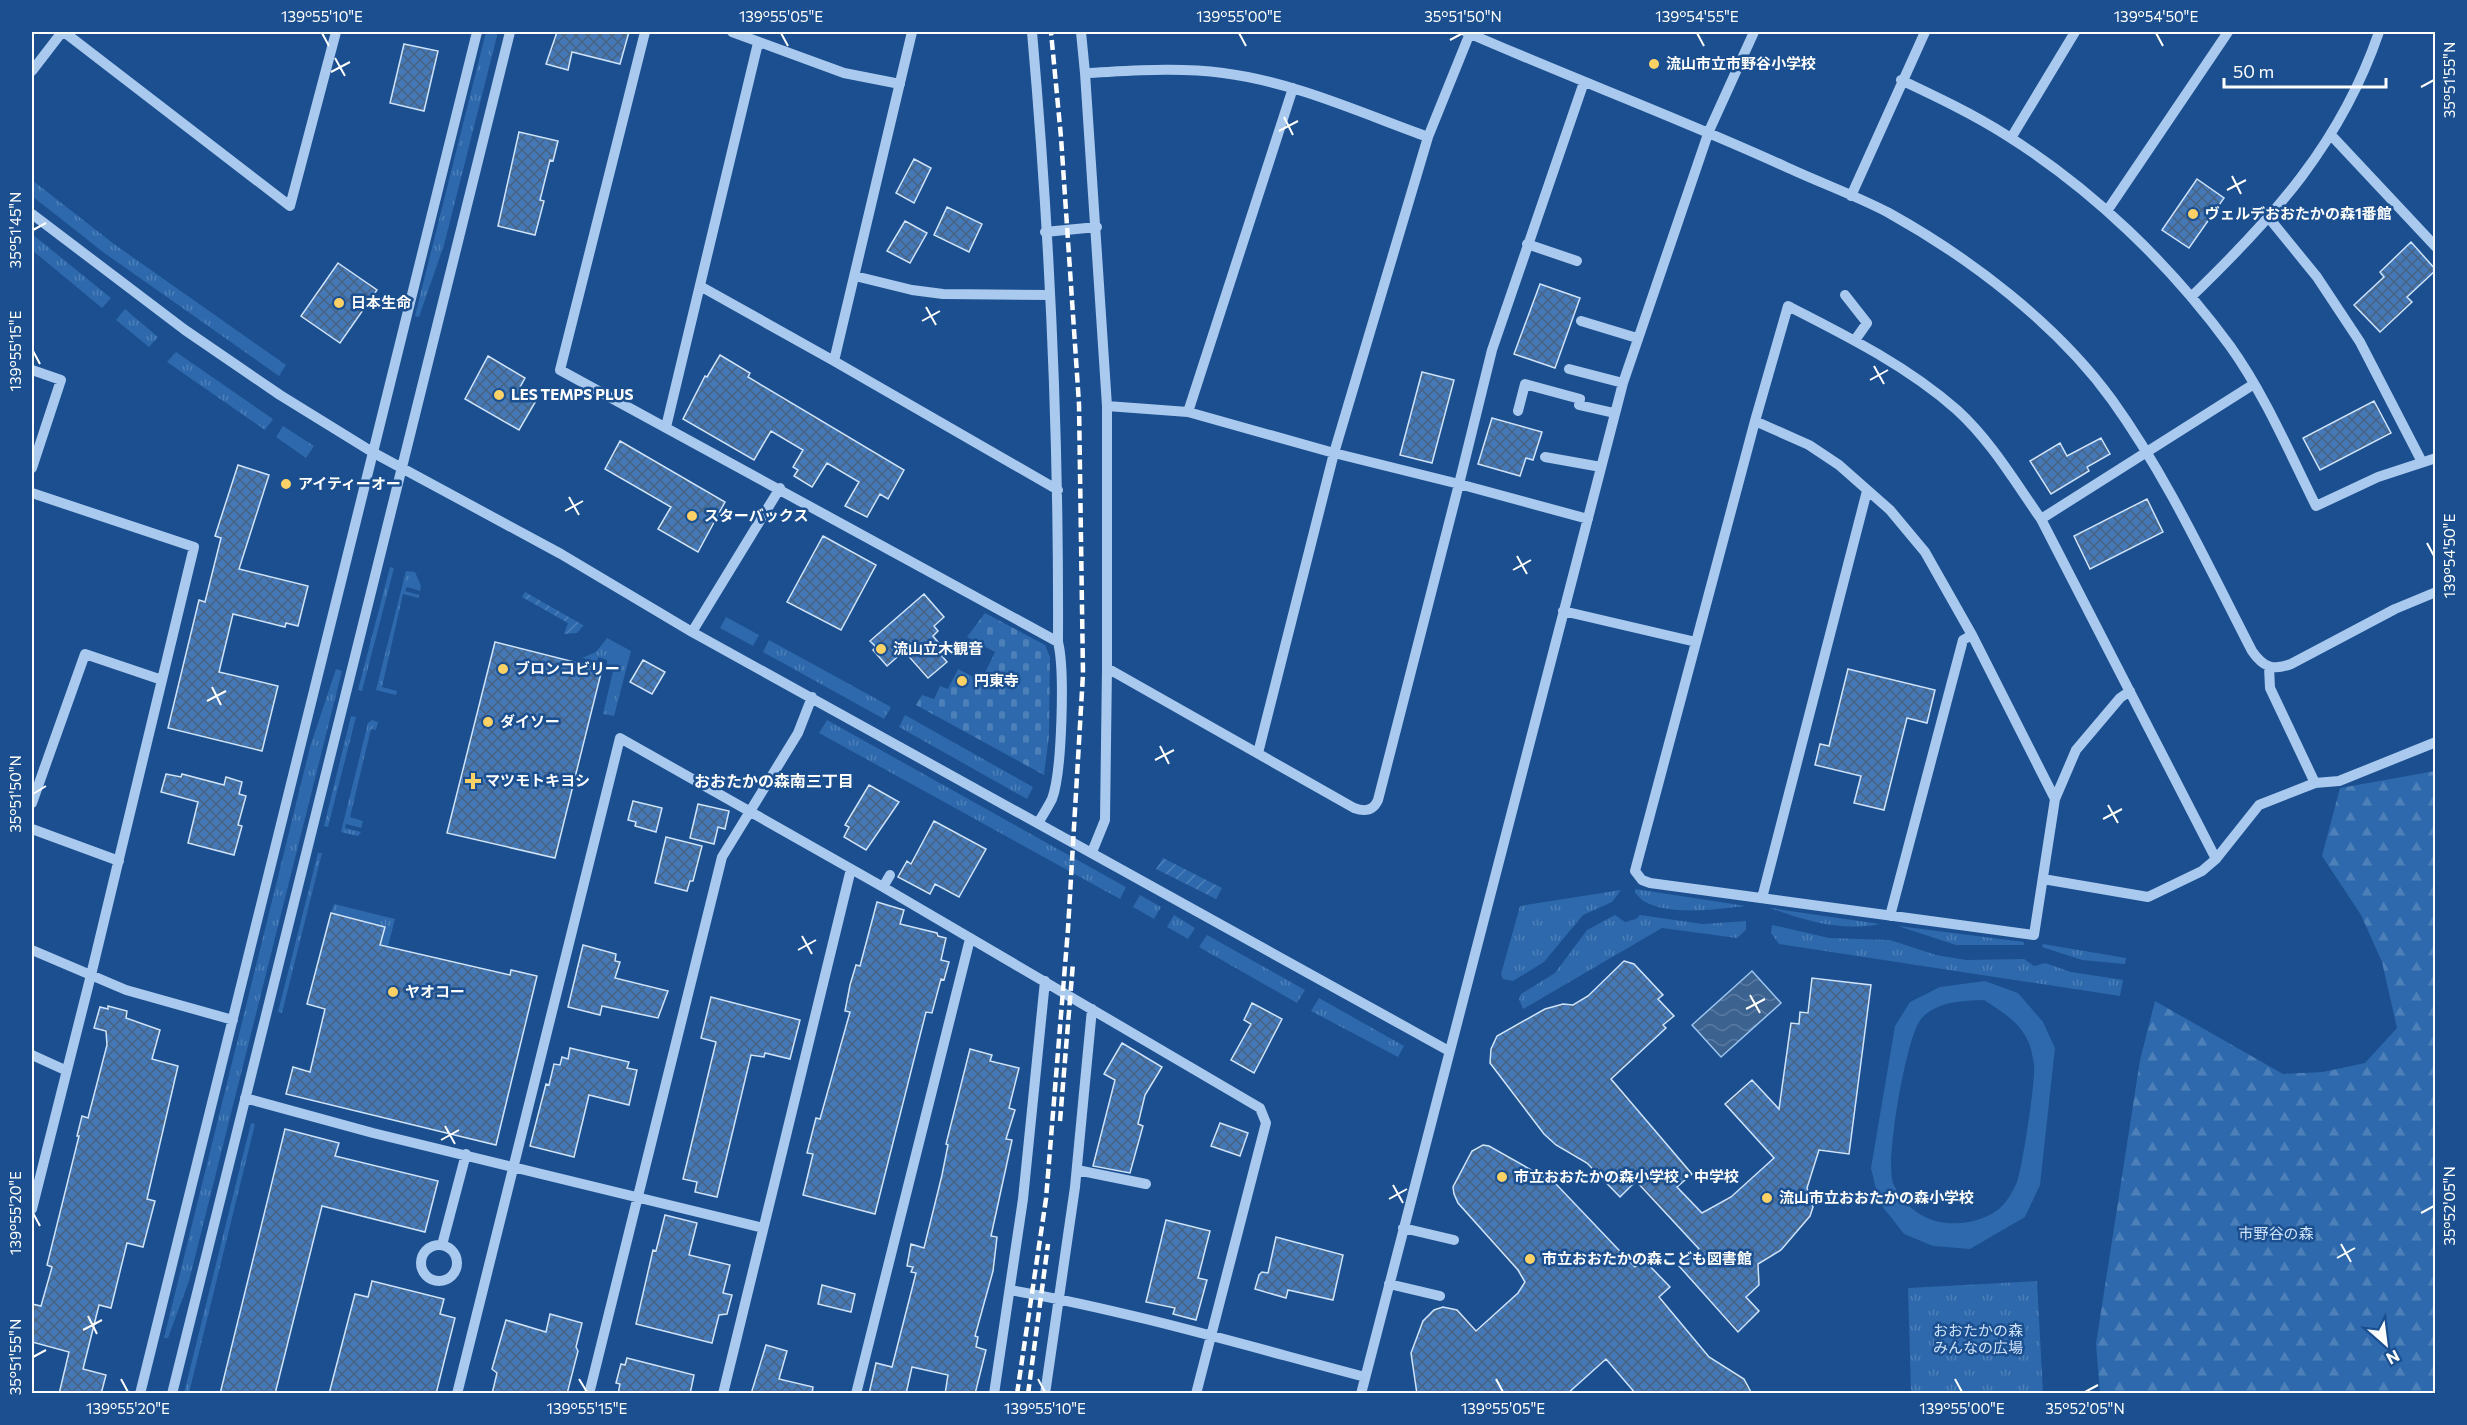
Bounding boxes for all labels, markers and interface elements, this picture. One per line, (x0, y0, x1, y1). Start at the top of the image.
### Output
text: 139°55'10"E (281, 7, 363, 25)
text: 139°55'05"E (739, 7, 823, 25)
text: 139°55'00"E (1196, 7, 1282, 25)
text: 35°51'50"N (1424, 7, 1502, 25)
text: 139°54'55"E (1655, 7, 1739, 25)
text: 139°54'50"E (2114, 7, 2198, 25)
text: 35°51'55"N (2440, 42, 2458, 118)
scale bar (2224, 51, 2386, 89)
place label: 流山市立市野谷小学校 (1666, 54, 1816, 72)
marker: 流山市立市野谷小学校 (1647, 57, 1661, 71)
text: 50 m (2233, 60, 2274, 82)
text: 35°51'45"N (6, 192, 24, 268)
place label: ヴェルデおおたかの森1番館 (2205, 204, 2392, 222)
marker: ヴェルデおおたかの森1番館 (2186, 207, 2200, 221)
place label: 日本生命 (351, 293, 412, 311)
marker: 日本生命 (332, 296, 346, 310)
text: 139°55'15"E (6, 310, 24, 391)
place label: LES TEMPS PLUS (511, 385, 633, 403)
marker: LES TEMPS PLUS (492, 388, 506, 402)
place label: アイティーオー (298, 474, 401, 492)
marker: アイティーオー (279, 477, 293, 491)
place label: スターバックス (704, 506, 808, 524)
marker: スターバックス (685, 509, 699, 523)
text: 139°54'50"E (2440, 514, 2458, 598)
place label: 流山立木観音 (893, 639, 983, 657)
marker: 流山立木観音 (874, 642, 888, 656)
place label: ブロンコビリー (515, 659, 620, 677)
marker: ブロンコビリー (496, 662, 510, 676)
place label: 円東寺 (974, 671, 1019, 689)
marker: 円東寺 (955, 674, 969, 688)
place label: ダイソー (500, 712, 560, 730)
marker: ダイソー (481, 715, 495, 729)
text: 35°51'50"N (6, 755, 24, 833)
place label: マツモトキヨシ (485, 771, 590, 789)
district label: おおたかの森南三丁目 (694, 771, 854, 790)
marker: マツモトキヨシ (466, 774, 480, 788)
place label: ヤオコー (405, 982, 465, 1000)
marker: ヤオコー (386, 985, 400, 999)
text: 35°52'05"N (2440, 1166, 2458, 1246)
place label: 市立おおたかの森小学校・中学校 (1514, 1167, 1739, 1185)
marker: 市立おおたかの森小学校・中学校 (1495, 1170, 1509, 1184)
text: 139°55'20"E (6, 1171, 24, 1255)
place label: 流山市立おおたかの森小学校 (1779, 1188, 1974, 1206)
marker: 流山市立おおたかの森小学校 (1760, 1191, 1774, 1205)
park label: 市野谷の森 (2238, 1224, 2314, 1242)
place label: 市立おおたかの森こども図書館 (1542, 1249, 1752, 1267)
marker: 市立おおたかの森こども図書館 (1523, 1252, 1537, 1266)
north arrow (2356, 1314, 2416, 1374)
text: 35°51'55"N (6, 1319, 24, 1395)
park label: おおたかの森 みんなの広場 (1933, 1321, 2023, 1356)
text: N (2384, 1346, 2403, 1369)
text: 139°55'20"E (86, 1399, 170, 1417)
text: 139°55'15"E (547, 1399, 628, 1417)
text: 139°55'10"E (1004, 1399, 1086, 1417)
text: 139°55'05"E (1461, 1399, 1545, 1417)
text: 139°55'00"E (1919, 1399, 2005, 1417)
text: 35°52'05"N (2045, 1399, 2125, 1417)

